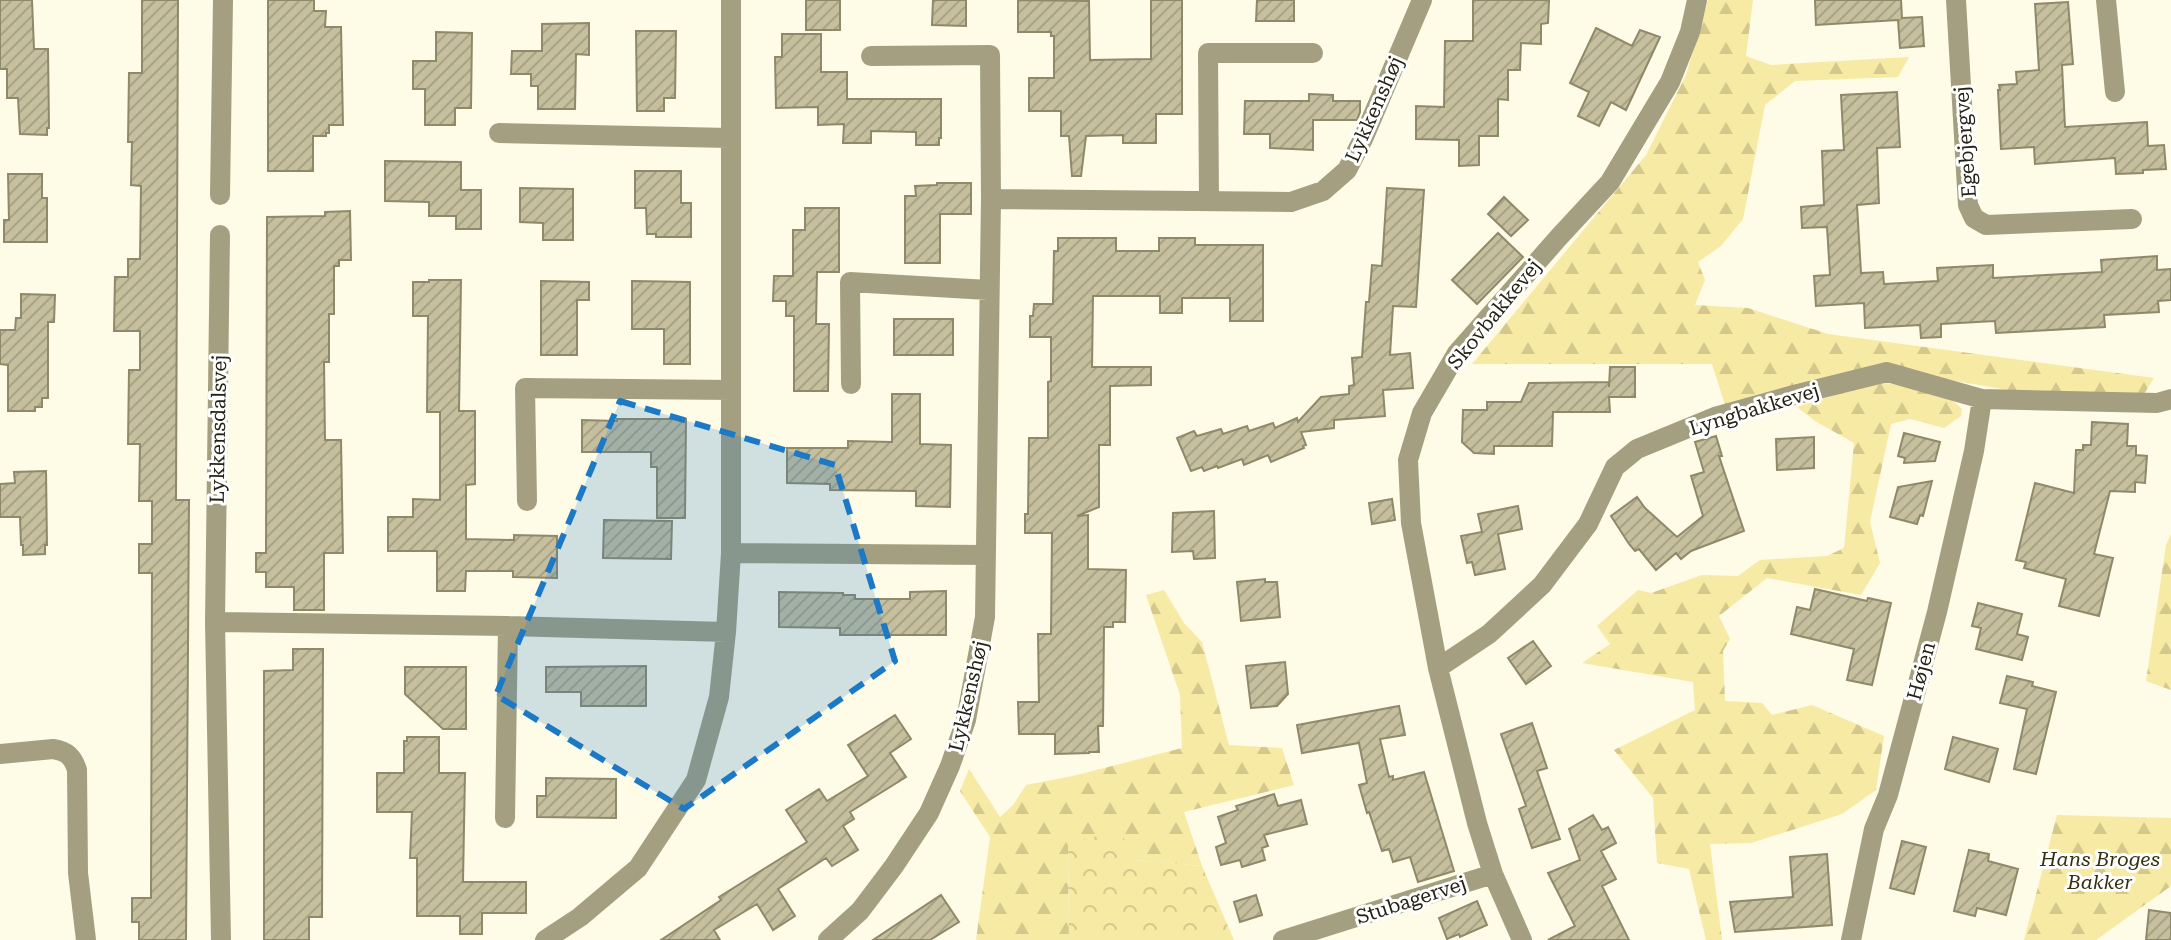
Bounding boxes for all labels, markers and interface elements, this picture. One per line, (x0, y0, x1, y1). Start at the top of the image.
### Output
street label: Lykkenshøj (1340, 52, 1408, 166)
street label: Egebjergvej (1949, 85, 1981, 199)
street label: Skovbakkevej (1442, 254, 1546, 374)
street label: Lykkensdalsvej (205, 354, 231, 504)
street label: Lyngbakkevej (1686, 378, 1822, 440)
street label: Lykkenshøj (944, 638, 992, 754)
street label: Højen (1902, 639, 1940, 703)
park label: Hans Broges Bakker (2039, 847, 2160, 894)
street label: Stubagervej (1353, 871, 1469, 929)

